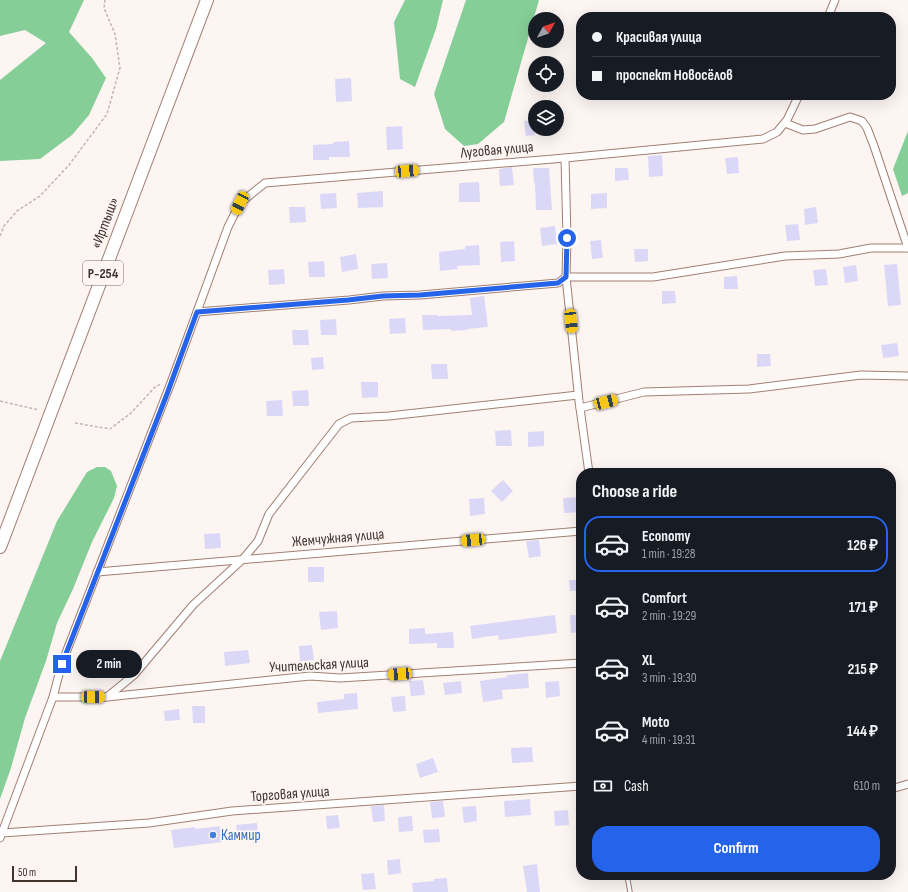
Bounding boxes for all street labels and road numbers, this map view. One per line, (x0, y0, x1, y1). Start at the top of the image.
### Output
street label: Луговая улица (459, 137, 534, 163)
street label: «Иртыш» (87, 195, 123, 251)
road number: Р-254 (83, 261, 123, 285)
street label: Жемчужная улица (291, 524, 385, 551)
street label: Учительская улица (269, 653, 369, 677)
street label: Торговая улица (250, 782, 330, 806)

